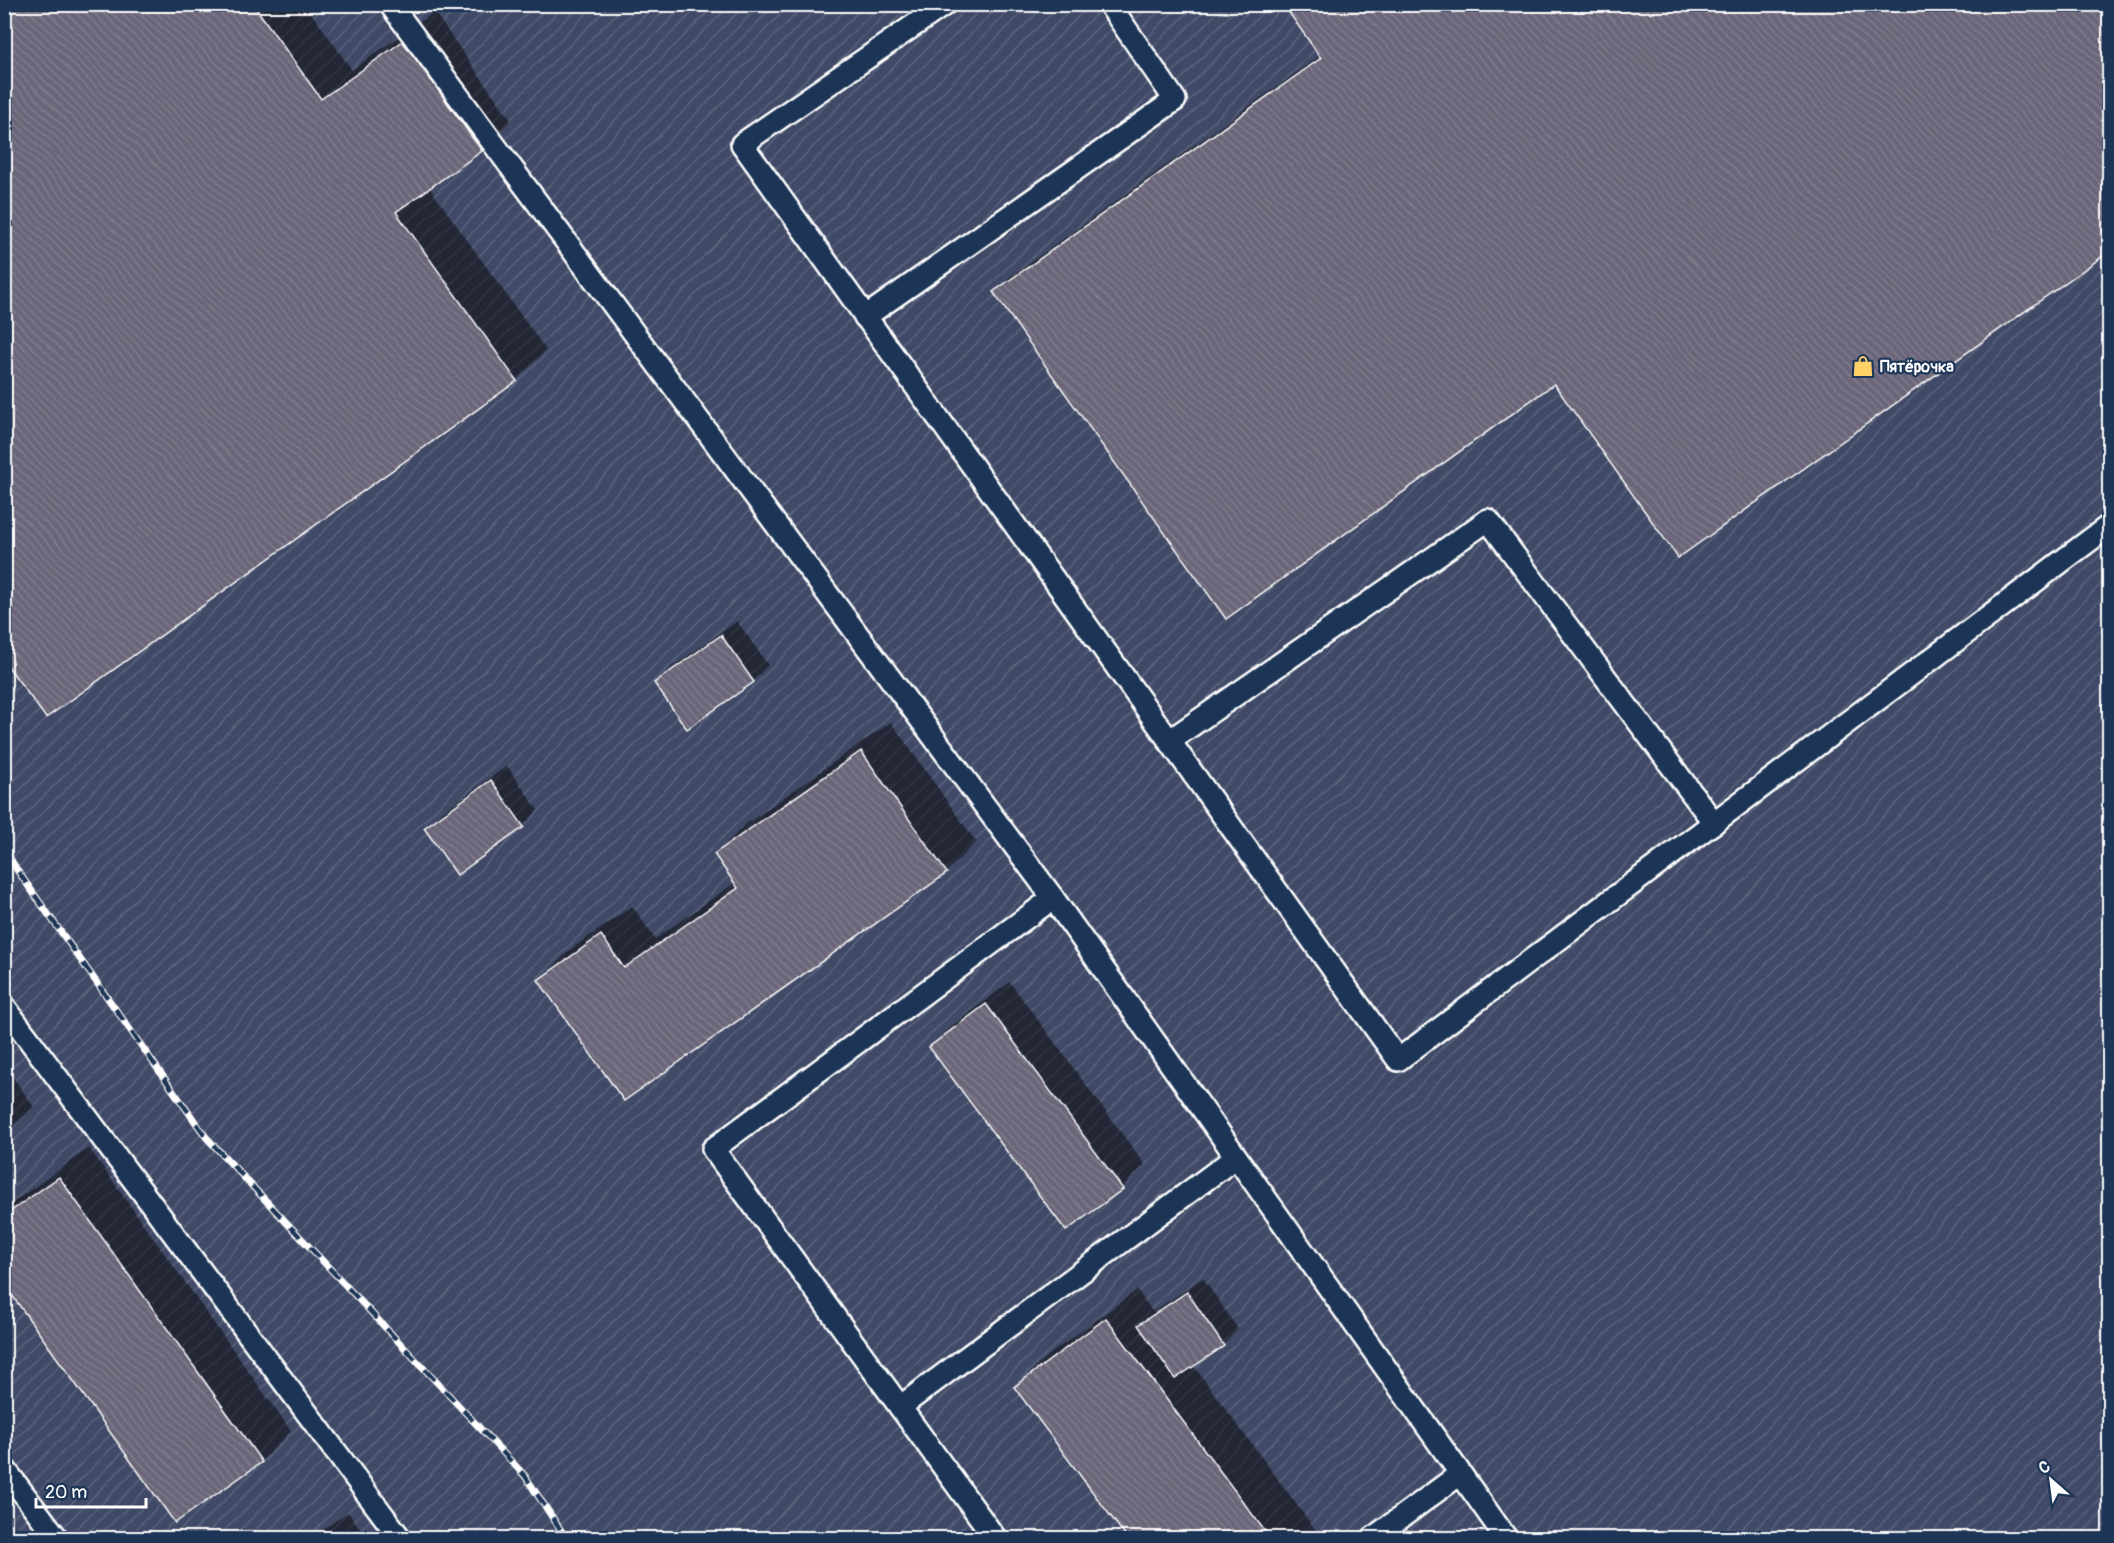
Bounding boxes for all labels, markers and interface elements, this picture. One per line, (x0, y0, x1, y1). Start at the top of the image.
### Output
shop icon: Пятёрочка (1851, 354, 1875, 378)
place label: Пятёрочка (1880, 357, 1954, 377)
north arrow (2021, 1450, 2081, 1510)
text: С (2035, 1456, 2054, 1479)
scale bar (36, 1471, 146, 1509)
text: 20 m (45, 1481, 87, 1504)

